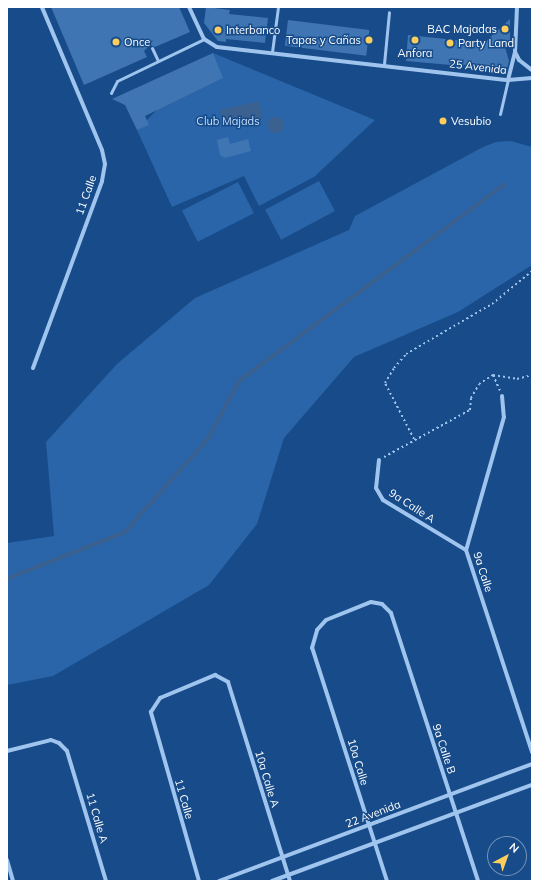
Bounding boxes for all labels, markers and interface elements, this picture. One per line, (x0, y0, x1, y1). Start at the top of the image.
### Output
place label: BAC Majadas (427, 22, 497, 36)
place label: Interbanco (226, 23, 280, 37)
marker: BAC Majadas (500, 24, 510, 34)
marker: Interbanco (213, 25, 223, 35)
place label: Tapas y Cañas (286, 33, 361, 47)
place label: Once (124, 35, 150, 49)
marker: Tapas y Cañas (364, 35, 374, 45)
marker: Anfora (410, 35, 420, 45)
place label: Party Land (458, 36, 514, 50)
marker: Once (111, 37, 121, 47)
marker: Party Land (445, 38, 455, 48)
place label: Anfora (398, 46, 432, 60)
street label: 25 Avenida (448, 57, 508, 77)
park label: Club Majads (196, 114, 260, 128)
place label: Vesubio (451, 114, 491, 128)
marker: Vesubio (438, 116, 448, 126)
street label: 11 Calle (73, 173, 99, 217)
street label: 9a Calle A (387, 486, 437, 526)
street label: 9a Calle (470, 550, 496, 594)
street label: 9a Calle B (430, 722, 458, 776)
street label: 10a Calle (345, 737, 371, 787)
street label: 10a Calle A (252, 749, 282, 809)
street label: 11 Calle (172, 777, 196, 821)
street label: 11 Calle A (83, 791, 111, 845)
street label: 22 Avenida (344, 797, 402, 831)
north arrow (487, 836, 527, 876)
text: N (506, 840, 522, 856)

